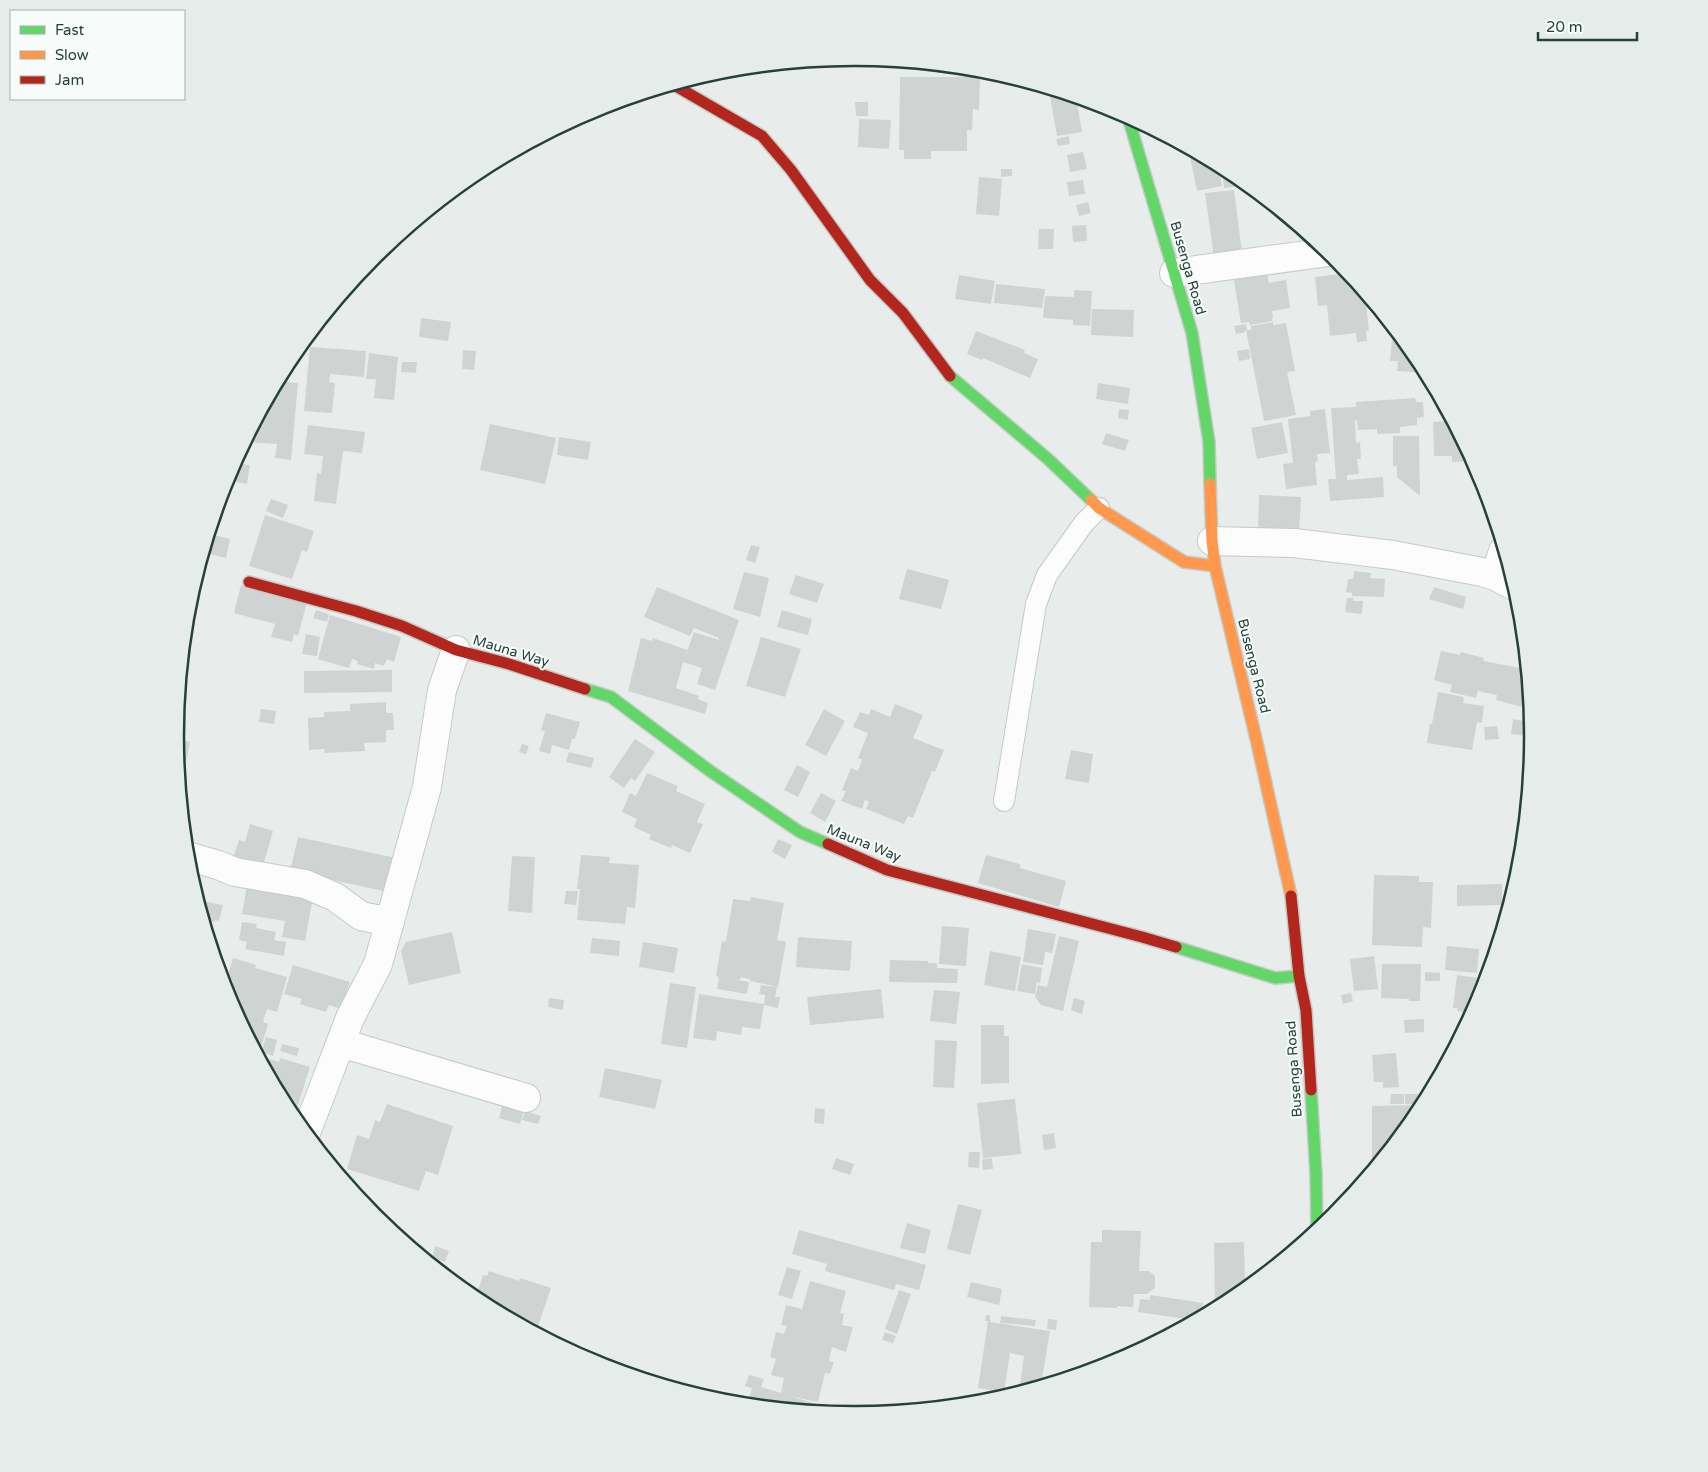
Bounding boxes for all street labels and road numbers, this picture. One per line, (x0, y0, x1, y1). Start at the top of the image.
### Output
street label: Busenga Road (1166, 219, 1210, 317)
street label: Busenga Road (1234, 617, 1274, 715)
street label: Mauna Way (471, 631, 552, 671)
street label: Mauna Way (824, 820, 904, 866)
street label: Busenga Road (1282, 1020, 1306, 1118)

